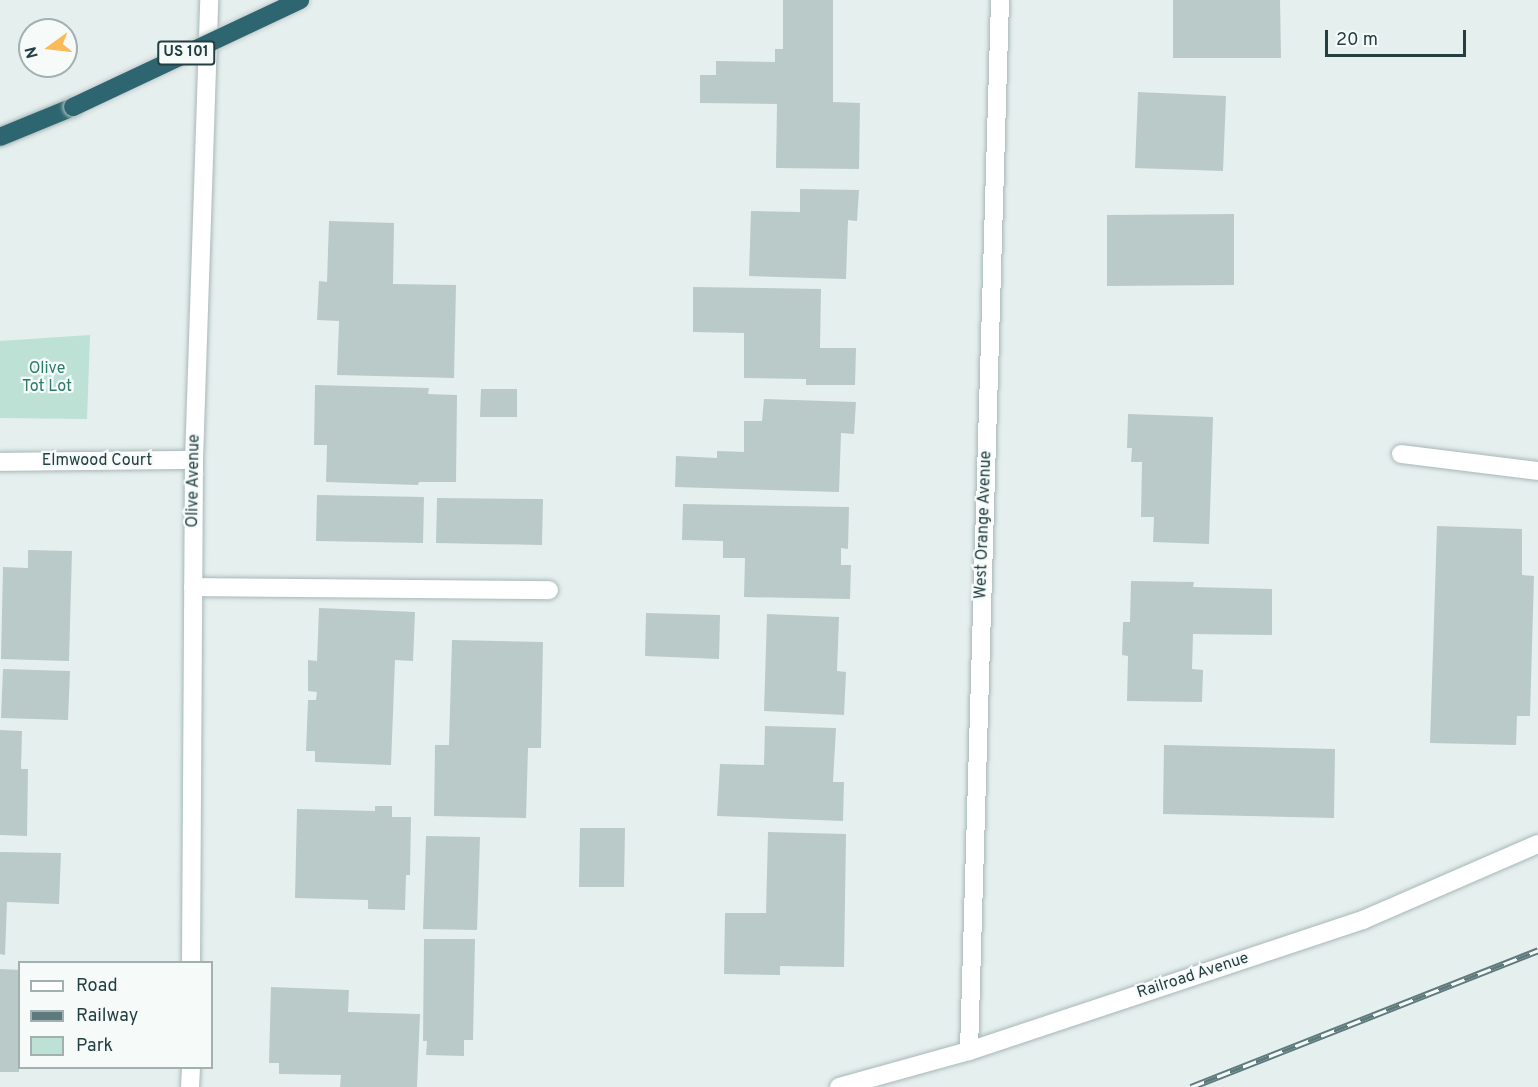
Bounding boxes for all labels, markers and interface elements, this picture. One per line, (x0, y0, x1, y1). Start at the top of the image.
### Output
north arrow (18, 18, 78, 78)
scale bar (1328, 18, 1469, 56)
text: 20 m (1336, 29, 1378, 52)
road number: US 101 (156, 41, 216, 65)
text: N (21, 44, 44, 60)
park label: Olive Tot Lot (22, 359, 72, 397)
street label: Olive Avenue (184, 434, 204, 528)
street label: West Orange Avenue (972, 450, 996, 600)
street label: Elmwood Court (42, 451, 152, 471)
street label: Railroad Avenue (1134, 949, 1252, 1003)
legend (18, 961, 213, 1069)
text: Road (76, 975, 118, 998)
text: Railway (76, 1005, 138, 1028)
text: Park (76, 1035, 113, 1058)

